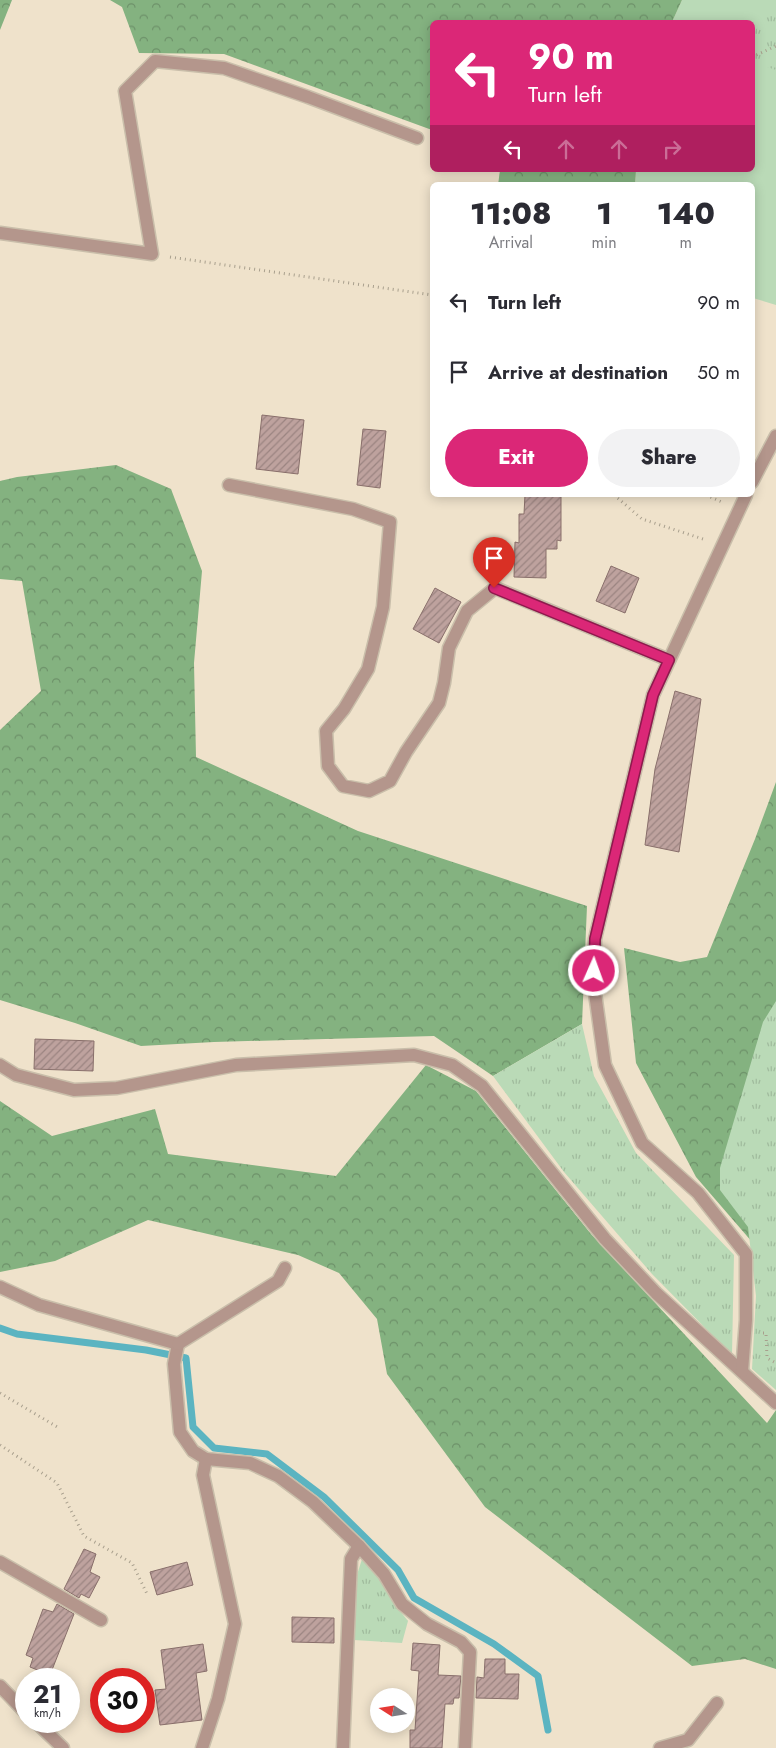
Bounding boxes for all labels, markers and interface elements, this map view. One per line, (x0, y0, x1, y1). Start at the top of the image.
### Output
text: 90 m (528, 32, 614, 82)
icon: left (445, 40, 510, 105)
text: Turn left (528, 78, 602, 110)
icon: left (499, 135, 527, 163)
icon: ahead (552, 135, 580, 163)
icon: ahead (605, 135, 633, 163)
icon: right (658, 135, 686, 163)
text: 11:08 (470, 192, 552, 235)
text: 1 (596, 192, 612, 235)
text: 140 (657, 192, 715, 235)
text: Arrival (489, 231, 533, 254)
text: min (592, 231, 617, 254)
text: m (680, 231, 692, 254)
icon: left (445, 288, 473, 316)
text: Turn left (488, 289, 561, 316)
text: 90 m (697, 289, 740, 316)
icon: arrive (445, 358, 473, 386)
text: Arrive at destination (488, 359, 668, 386)
text: 50 m (697, 359, 740, 386)
button: Exit (445, 429, 588, 487)
button: Share (598, 429, 740, 487)
pin (473, 537, 515, 588)
icon: arrive (480, 544, 508, 572)
position arrow (567, 944, 619, 996)
speed limit sign: 30 (90, 1668, 155, 1733)
text: 21 (33, 1676, 62, 1712)
north arrow (370, 1688, 415, 1732)
map controls (370, 1688, 415, 1733)
text: km/h (34, 1704, 61, 1722)

